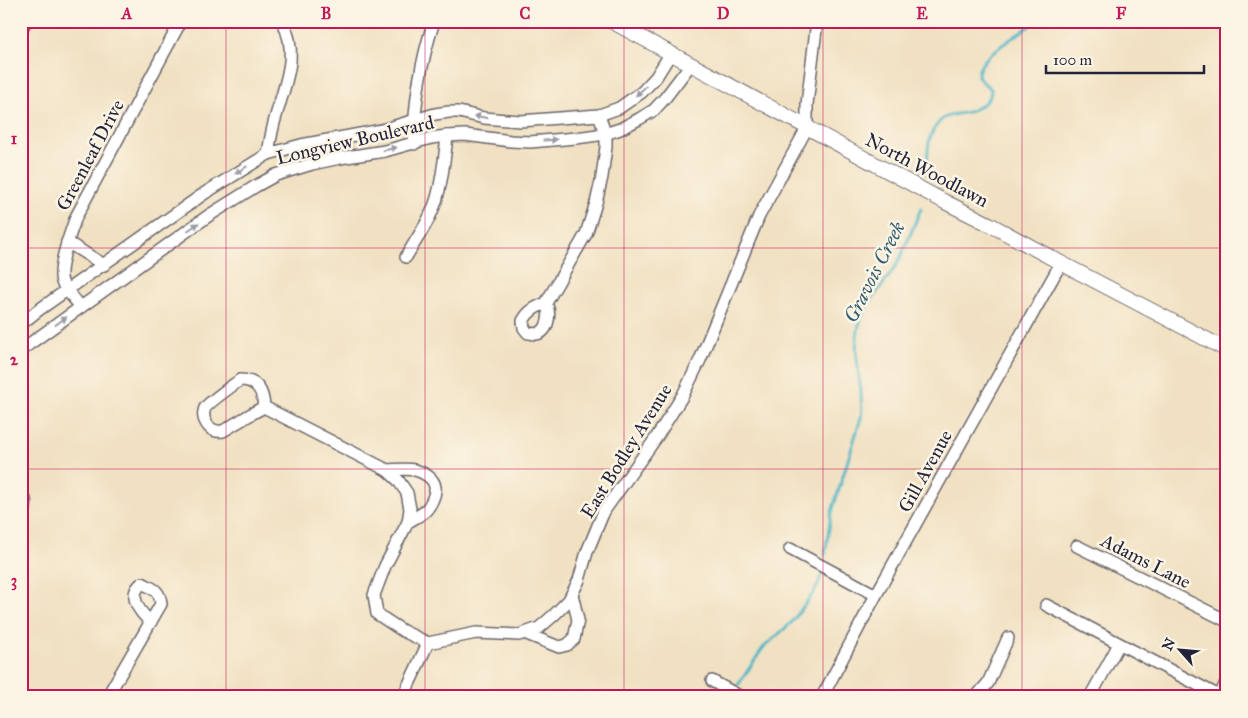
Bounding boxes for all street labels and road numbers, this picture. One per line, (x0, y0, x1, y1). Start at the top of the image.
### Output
street label: Greenleaf Drive (51, 95, 129, 214)
street label: Longview Boulevard (274, 111, 437, 170)
street label: North Woodlawn (862, 128, 992, 212)
street label: East Bodley Avenue (575, 379, 677, 522)
street label: Gill Avenue (893, 426, 957, 516)
street label: Adams Lane (1096, 528, 1195, 593)

